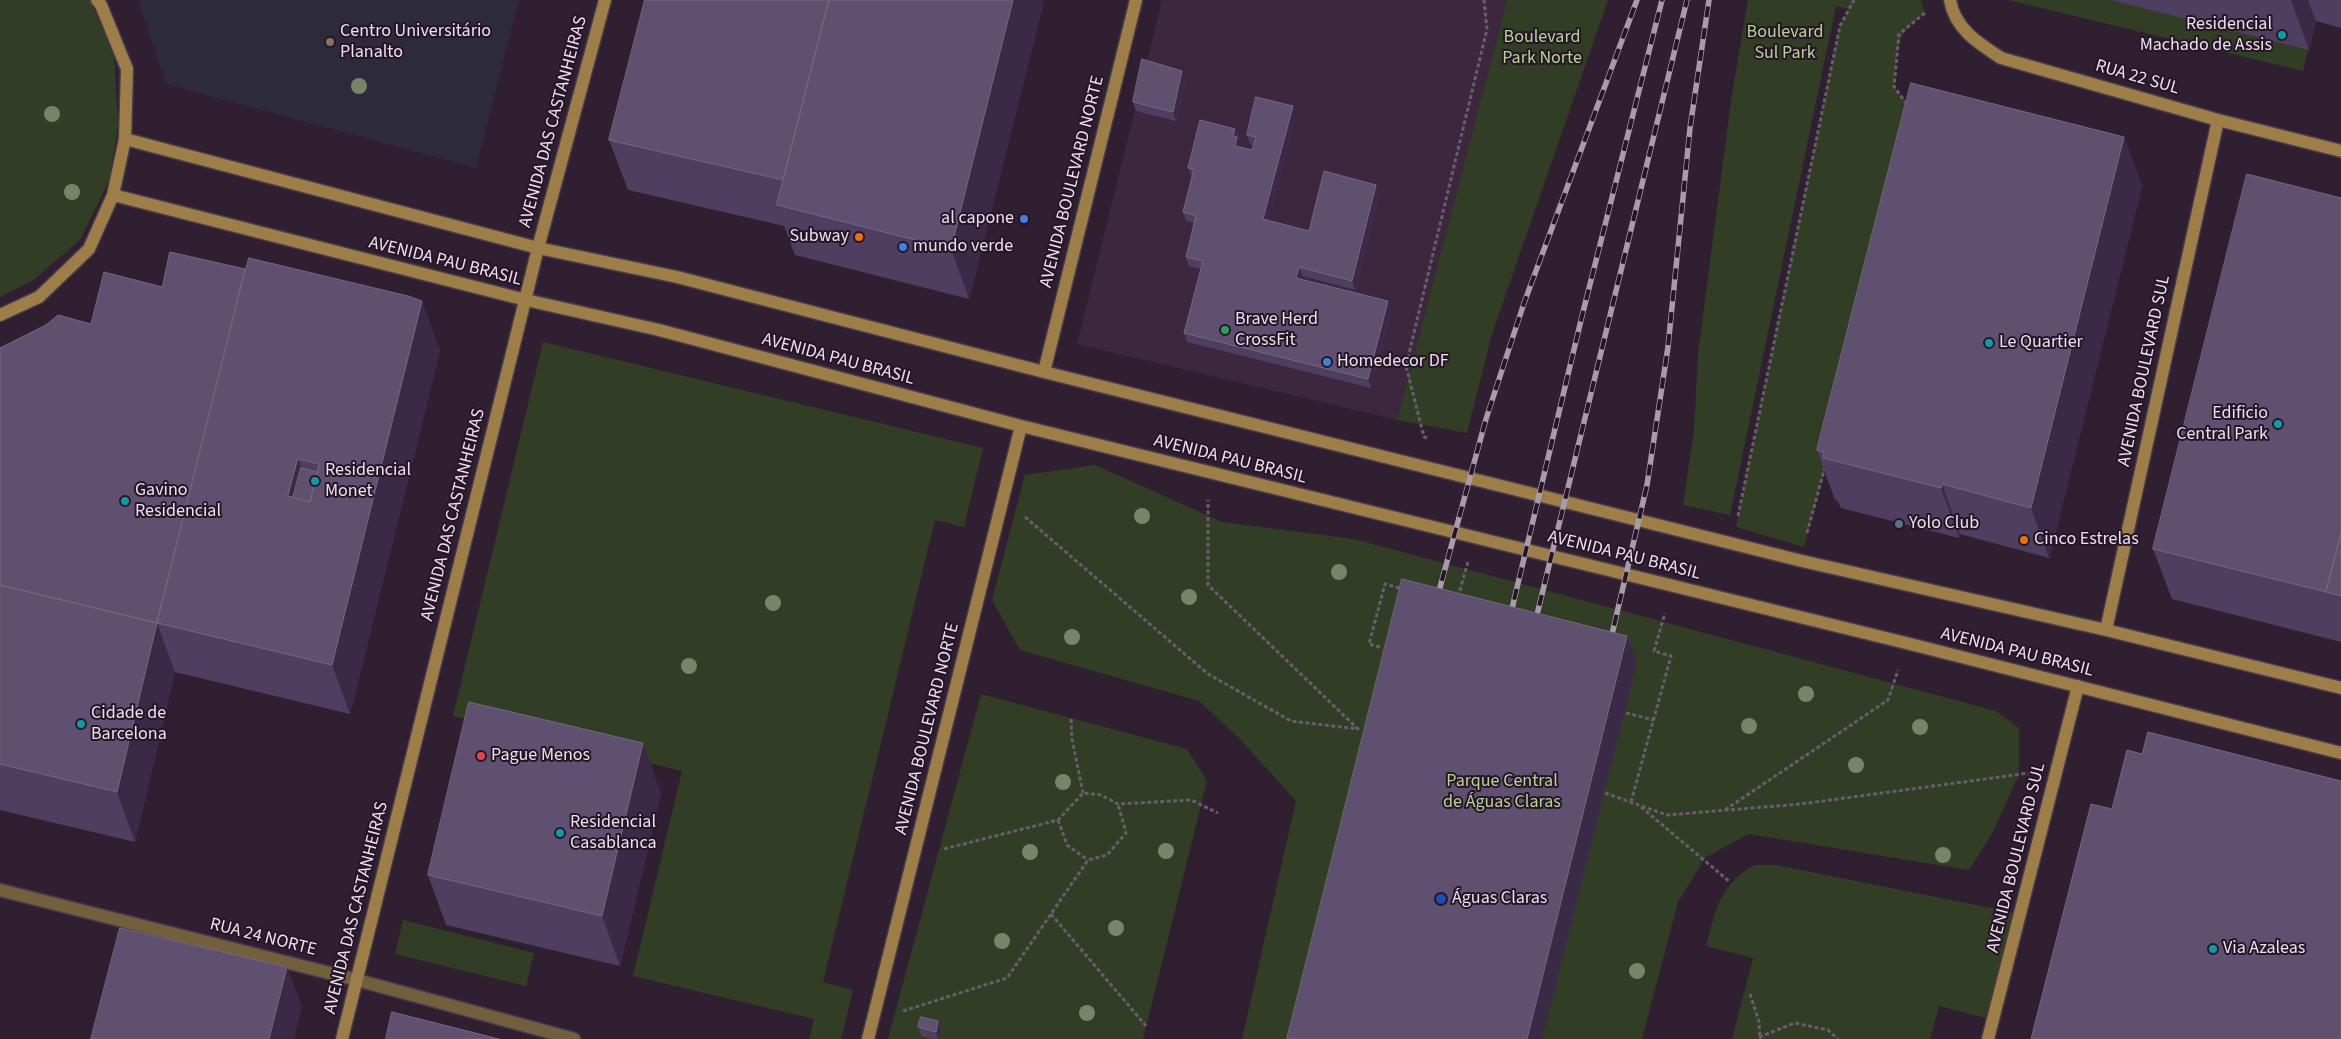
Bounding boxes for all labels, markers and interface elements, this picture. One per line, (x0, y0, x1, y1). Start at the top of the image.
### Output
street label: AVENIDA DAS CASTANHEIRAS (515, 14, 593, 230)
place label: Residencial Machado de Assis (2140, 14, 2272, 56)
place label: Centro Universitário Planalto (340, 21, 491, 64)
park label: Boulevard Sul Park (1747, 22, 1823, 64)
park label: Boulevard Park Norte (1502, 27, 1582, 70)
marker: Residencial Machado de Assis (2276, 29, 2288, 41)
marker: Centro Universitário Planalto (324, 36, 336, 48)
street label: RUA 22 SUL (2092, 56, 2182, 100)
street label: AVENIDA BOULEVARD NORTE (1036, 74, 1110, 290)
place label: al capone (941, 208, 1014, 230)
marker: al capone (1018, 213, 1030, 225)
place label: Subway (789, 226, 849, 248)
marker: Subway (853, 231, 865, 243)
street label: AVENIDA PAU BRASIL (366, 233, 524, 291)
place label: mundo verde (913, 236, 1013, 258)
marker: mundo verde (897, 241, 909, 253)
street label: AVENIDA BOULEVARD SUL (2114, 273, 2176, 469)
place label: Brave Herd CrossFit (1235, 309, 1318, 352)
marker: Brave Herd CrossFit (1219, 324, 1231, 336)
street label: AVENIDA PAU BRASIL (760, 329, 916, 391)
place label: Le Quartier (1999, 332, 2083, 354)
marker: Le Quartier (1983, 337, 1995, 349)
place label: Homedecor DF (1337, 351, 1449, 373)
marker: Homedecor DF (1321, 356, 1333, 368)
place label: Edificio Central Park (2176, 403, 2268, 446)
street label: AVENIDA DAS CASTANHEIRAS (417, 407, 491, 623)
marker: Edificio Central Park (2272, 418, 2284, 430)
street label: AVENIDA PAU BRASIL (1151, 431, 1309, 489)
place label: Residencial Monet (325, 460, 411, 502)
marker: Residencial Monet (309, 475, 321, 487)
place label: Gavino Residencial (135, 480, 221, 522)
marker: Gavino Residencial (119, 495, 131, 507)
place label: Yolo Club (1909, 513, 1979, 535)
marker: Yolo Club (1893, 518, 1905, 530)
street label: AVENIDA PAU BRASIL (1545, 527, 1703, 585)
place label: Cinco Estrelas (2034, 529, 2139, 551)
marker: Cinco Estrelas (2018, 534, 2030, 546)
street label: AVENIDA BOULEVARD NORTE (891, 621, 965, 837)
street label: AVENIDA PAU BRASIL (1938, 624, 2096, 682)
place label: Cidade de Barcelona (91, 703, 167, 746)
marker: Cidade de Barcelona (75, 718, 87, 730)
place label: Pague Menos (491, 745, 590, 767)
marker: Pague Menos (475, 750, 487, 762)
street label: AVENIDA BOULEVARD SUL (1983, 761, 2051, 955)
park label: Parque Central de Águas Claras (1443, 771, 1561, 814)
street label: AVENIDA DAS CASTANHEIRAS (320, 800, 394, 1016)
place label: Residencial Casablanca (570, 812, 657, 854)
marker: Residencial Casablanca (554, 827, 566, 839)
place label: Águas Claras (1452, 888, 1547, 910)
marker: Águas Claras (1434, 892, 1448, 906)
street label: RUA 24 NORTE (207, 914, 319, 962)
place label: Via Azaleas (2223, 938, 2305, 960)
marker: Via Azaleas (2207, 943, 2219, 955)

